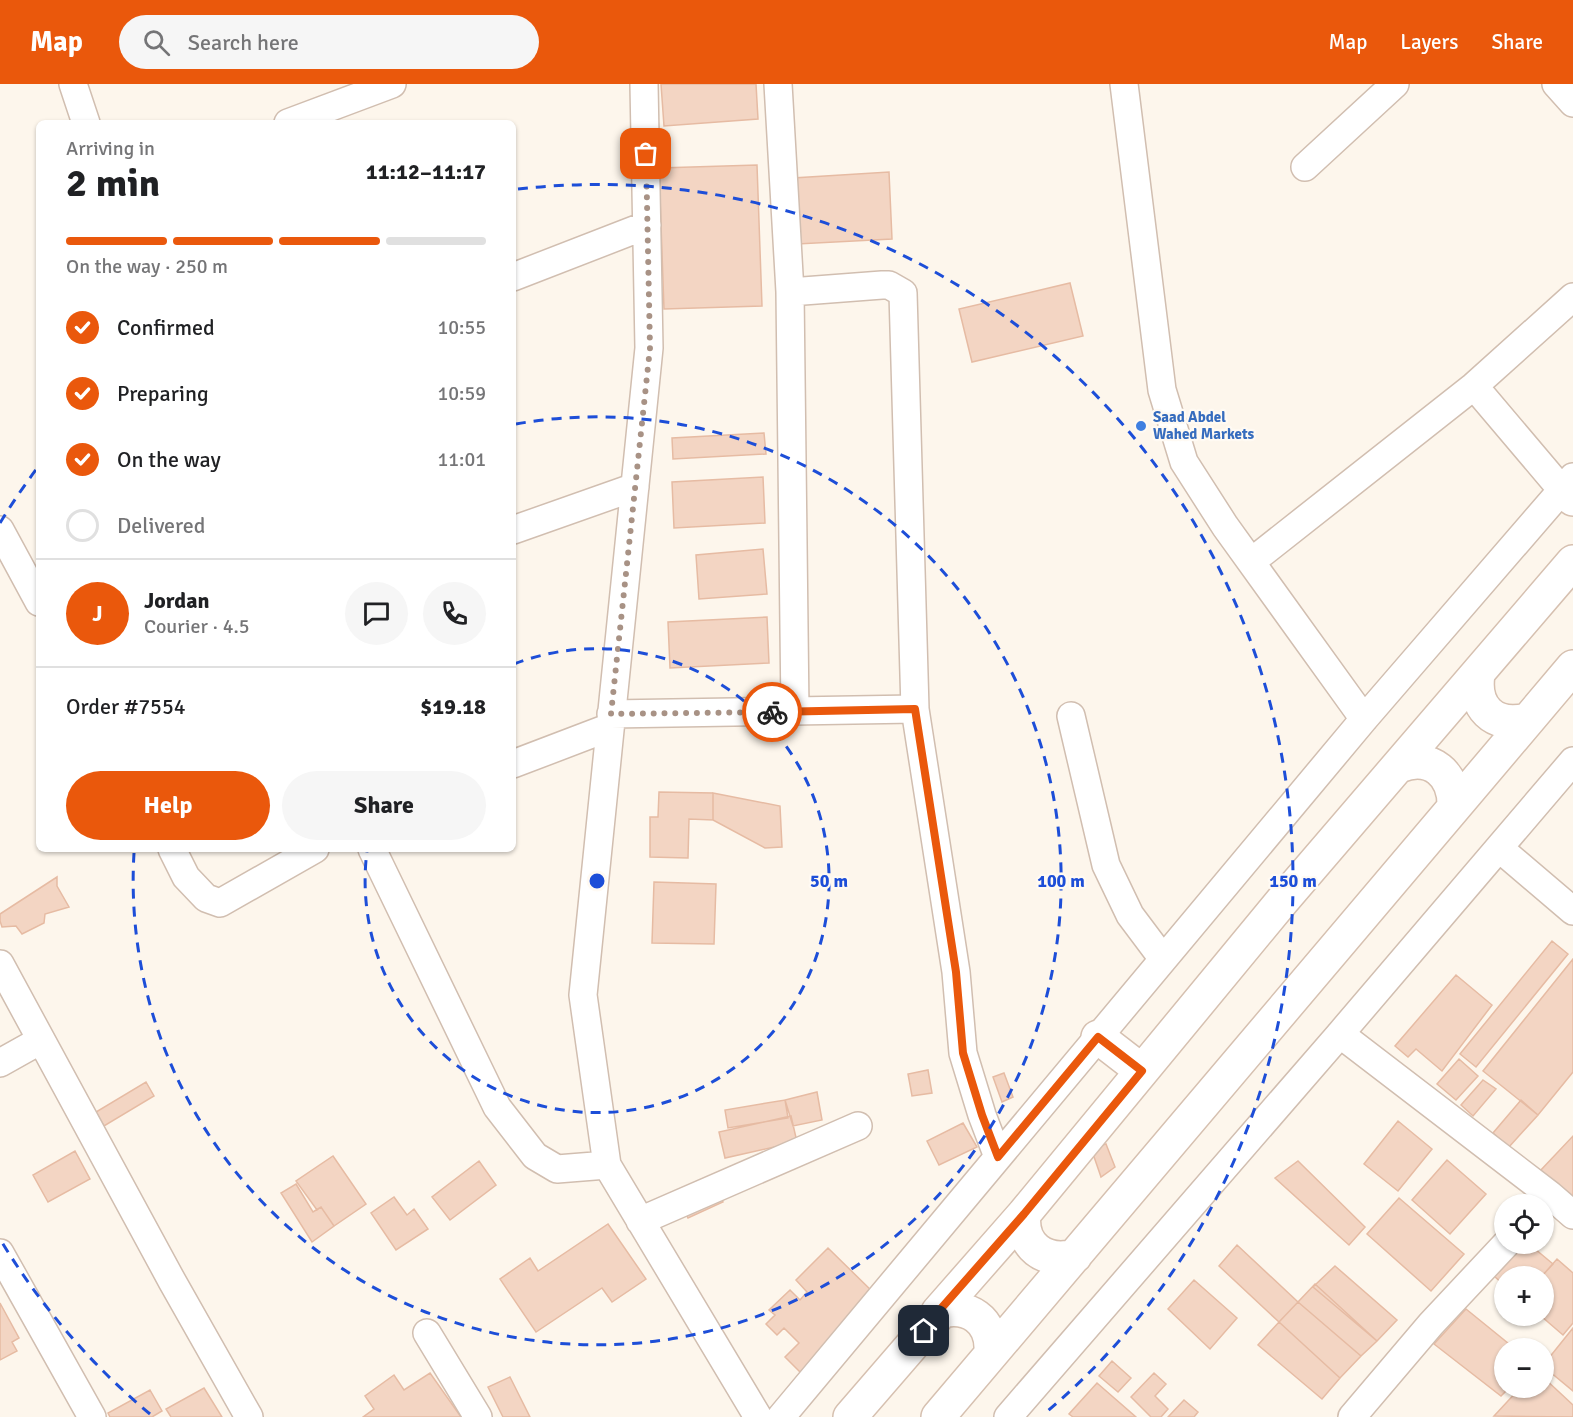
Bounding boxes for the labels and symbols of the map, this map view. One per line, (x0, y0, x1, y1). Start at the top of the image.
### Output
pin (620, 128, 671, 179)
place label: Saad Abdel Wahed Markets (1153, 408, 1255, 443)
marker: Saad Abdel Wahed Markets (1134, 419, 1148, 433)
courier (742, 682, 802, 742)
text: 50 m (810, 870, 848, 892)
text: 100 m (1037, 870, 1085, 892)
text: 150 m (1269, 870, 1317, 892)
centre of rings (587, 871, 607, 891)
pin (898, 1305, 949, 1356)

